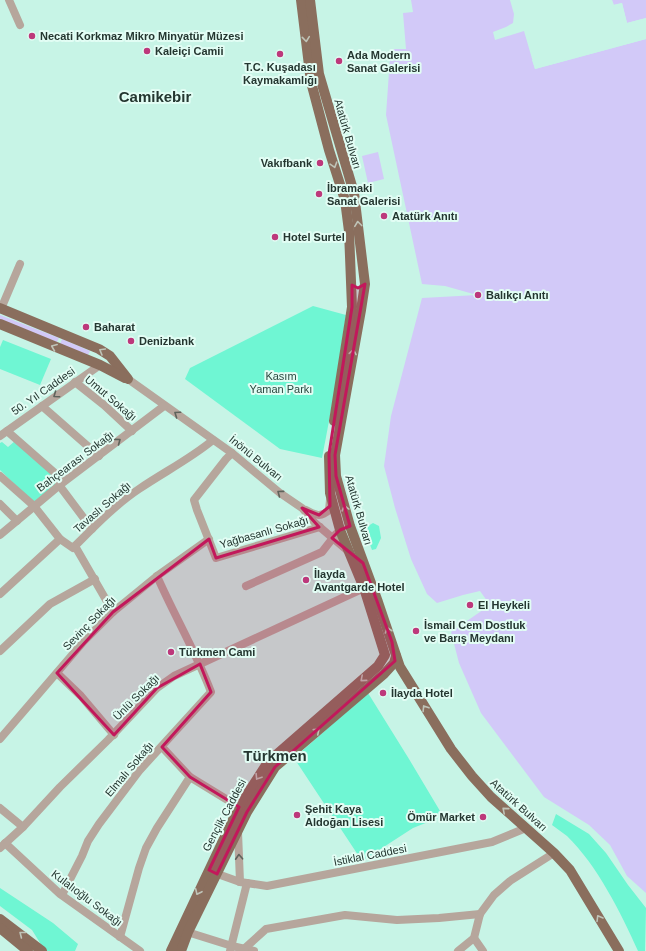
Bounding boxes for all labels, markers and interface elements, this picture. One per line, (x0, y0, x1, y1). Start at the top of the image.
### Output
place label: Necati Korkmaz Mikro Minyatür Müzesi (40, 30, 244, 42)
marker: Necati Korkmaz Mikro Minyatür Müzesi (27, 31, 37, 41)
one-way arrow (301, 36, 310, 42)
place label: Kaleiçi Camii (155, 45, 223, 57)
marker: Kaleiçi Camii (142, 46, 152, 56)
marker: T.C. Kuşadası Kaymakamlığı (275, 49, 285, 59)
place label: Ada Modern Sanat Galerisi (347, 49, 420, 74)
marker: Ada Modern Sanat Galerisi (334, 56, 344, 66)
place label: T.C. Kuşadası Kaymakamlığı (243, 61, 317, 86)
district label: Camikebir (119, 88, 191, 105)
street label: Atatürk Bulvarı (332, 98, 364, 170)
place label: Vakıfbank (261, 157, 313, 169)
marker: Vakıfbank (315, 158, 325, 168)
one-way arrow (329, 162, 337, 169)
place label: İbramaki Sanat Galerisi (327, 182, 400, 207)
marker: İbramaki Sanat Galerisi (314, 189, 324, 199)
place label: Atatürk Anıtı (392, 210, 458, 222)
marker: Atatürk Anıtı (379, 211, 389, 221)
one-way arrow (354, 221, 363, 227)
place label: Hotel Surtel (283, 231, 345, 243)
marker: Hotel Surtel (270, 232, 280, 242)
place label: Balıkçı Anıtı (486, 289, 549, 301)
marker: Balıkçı Anıtı (473, 290, 483, 300)
place label: Baharat (94, 321, 135, 333)
marker: Baharat (81, 322, 91, 332)
place label: Denizbank (139, 335, 195, 347)
marker: Denizbank (126, 336, 136, 346)
one-way arrow (51, 343, 58, 351)
one-way arrow (99, 349, 106, 356)
one-way arrow (349, 349, 357, 356)
street label: 50. Yıl Caddesi (9, 365, 77, 417)
park label: Kasım Yaman Parkı (250, 370, 312, 395)
street label: Umut Sokağı (83, 373, 139, 423)
one-way arrow (54, 391, 61, 398)
one-way arrow (174, 412, 181, 419)
street label: Bahçearası Sokağı (34, 428, 116, 494)
street label: İnönü Bulvarı (227, 433, 285, 483)
one-way arrow (114, 439, 121, 446)
street label: Atatürk Bulvarı (343, 474, 375, 546)
street label: Tavaslı Sokağı (71, 479, 133, 535)
one-way arrow (278, 490, 285, 497)
one-way arrow (341, 504, 349, 511)
street label: Yağbasanlı Sokağı (218, 514, 310, 550)
place label: İlayda Avantgarde Hotel (314, 568, 405, 593)
marker: İlayda Avantgarde Hotel (301, 575, 311, 585)
street label: Sevinç Sokağı (60, 594, 118, 652)
place label: El Heykeli (478, 599, 530, 611)
marker: El Heykeli (465, 600, 475, 610)
place label: İsmail Cem Dostluk ve Barış Meydanı (424, 619, 526, 644)
marker: İsmail Cem Dostluk ve Barış Meydanı (411, 626, 421, 636)
one-way arrow (384, 627, 393, 634)
place label: Türkmen Cami (179, 646, 255, 658)
marker: Türkmen Cami (166, 647, 176, 657)
street label: Ünlü Sokağı (111, 672, 161, 722)
one-way arrow (360, 674, 368, 681)
place label: İlayda Hotel (391, 687, 453, 699)
marker: İlayda Hotel (378, 688, 388, 698)
one-way arrow (423, 705, 430, 712)
one-way arrow (312, 728, 320, 735)
street label: Elmalı Sokağı (103, 739, 155, 799)
district label: Türkmen (243, 747, 307, 764)
one-way arrow (256, 773, 263, 780)
street label: Atatürk Bulvarı (488, 776, 550, 834)
street label: Gençlik Caddesi (200, 777, 248, 853)
place label: Şehit Kaya Aldoğan Lisesi (305, 803, 383, 828)
one-way arrow (503, 807, 510, 814)
marker: Şehit Kaya Aldoğan Lisesi (292, 810, 302, 820)
place label: Ömür Market (407, 811, 475, 823)
marker: Ömür Market (478, 812, 488, 822)
street label: İstiklal Caddesi (333, 842, 407, 868)
one-way arrow (235, 854, 243, 860)
street label: Kulalıoğlu Sokağı (49, 867, 125, 929)
one-way arrow (195, 888, 203, 895)
one-way arrow (596, 915, 603, 922)
one-way arrow (19, 932, 26, 939)

